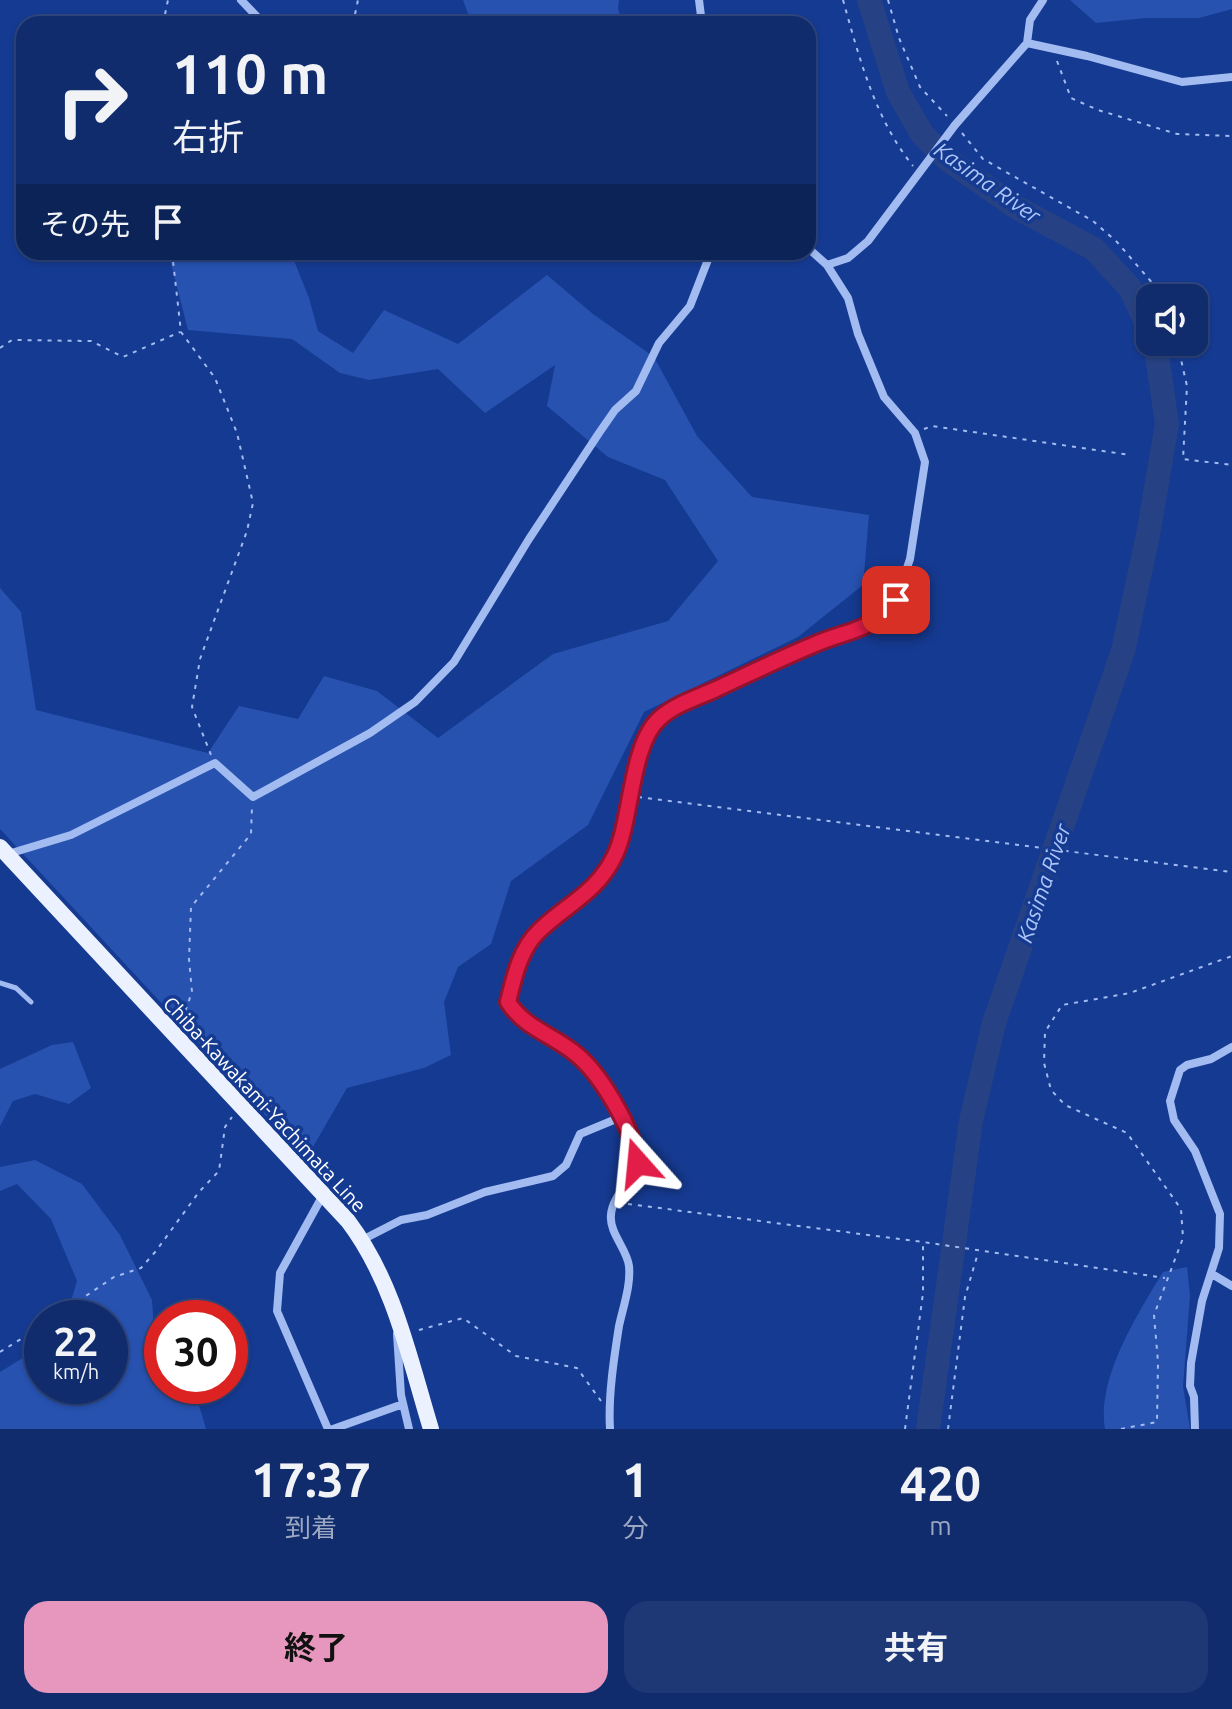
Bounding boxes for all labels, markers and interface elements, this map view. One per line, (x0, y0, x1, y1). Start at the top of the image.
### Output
text: 110 m (172, 42, 328, 105)
icon: right (40, 48, 144, 152)
text: 右折 (172, 116, 244, 157)
water label: Kasima River (930, 136, 1046, 228)
icon: arrive (146, 200, 190, 244)
text: その先 (40, 207, 130, 241)
map controls (1136, 284, 1208, 356)
button: sound (1136, 284, 1208, 356)
pin (862, 566, 930, 634)
icon: arrive (874, 578, 918, 622)
water label: Kasima River (1011, 820, 1075, 945)
street label: Chiba-Kawakami-Yachimata Line (159, 991, 371, 1217)
position arrow (596, 1121, 680, 1205)
speed limit sign: 30 (144, 1300, 248, 1404)
text: 22 (53, 1319, 99, 1364)
text: km/h (53, 1360, 99, 1383)
text: 17:37 (251, 1452, 371, 1506)
text: 1 (622, 1452, 649, 1506)
text: 420 (900, 1456, 981, 1510)
text: m (929, 1511, 952, 1540)
text: 到着 (285, 1513, 337, 1542)
text: 分 (622, 1513, 648, 1542)
button: 終了 (24, 1601, 608, 1693)
button: 共有 (624, 1601, 1208, 1693)

